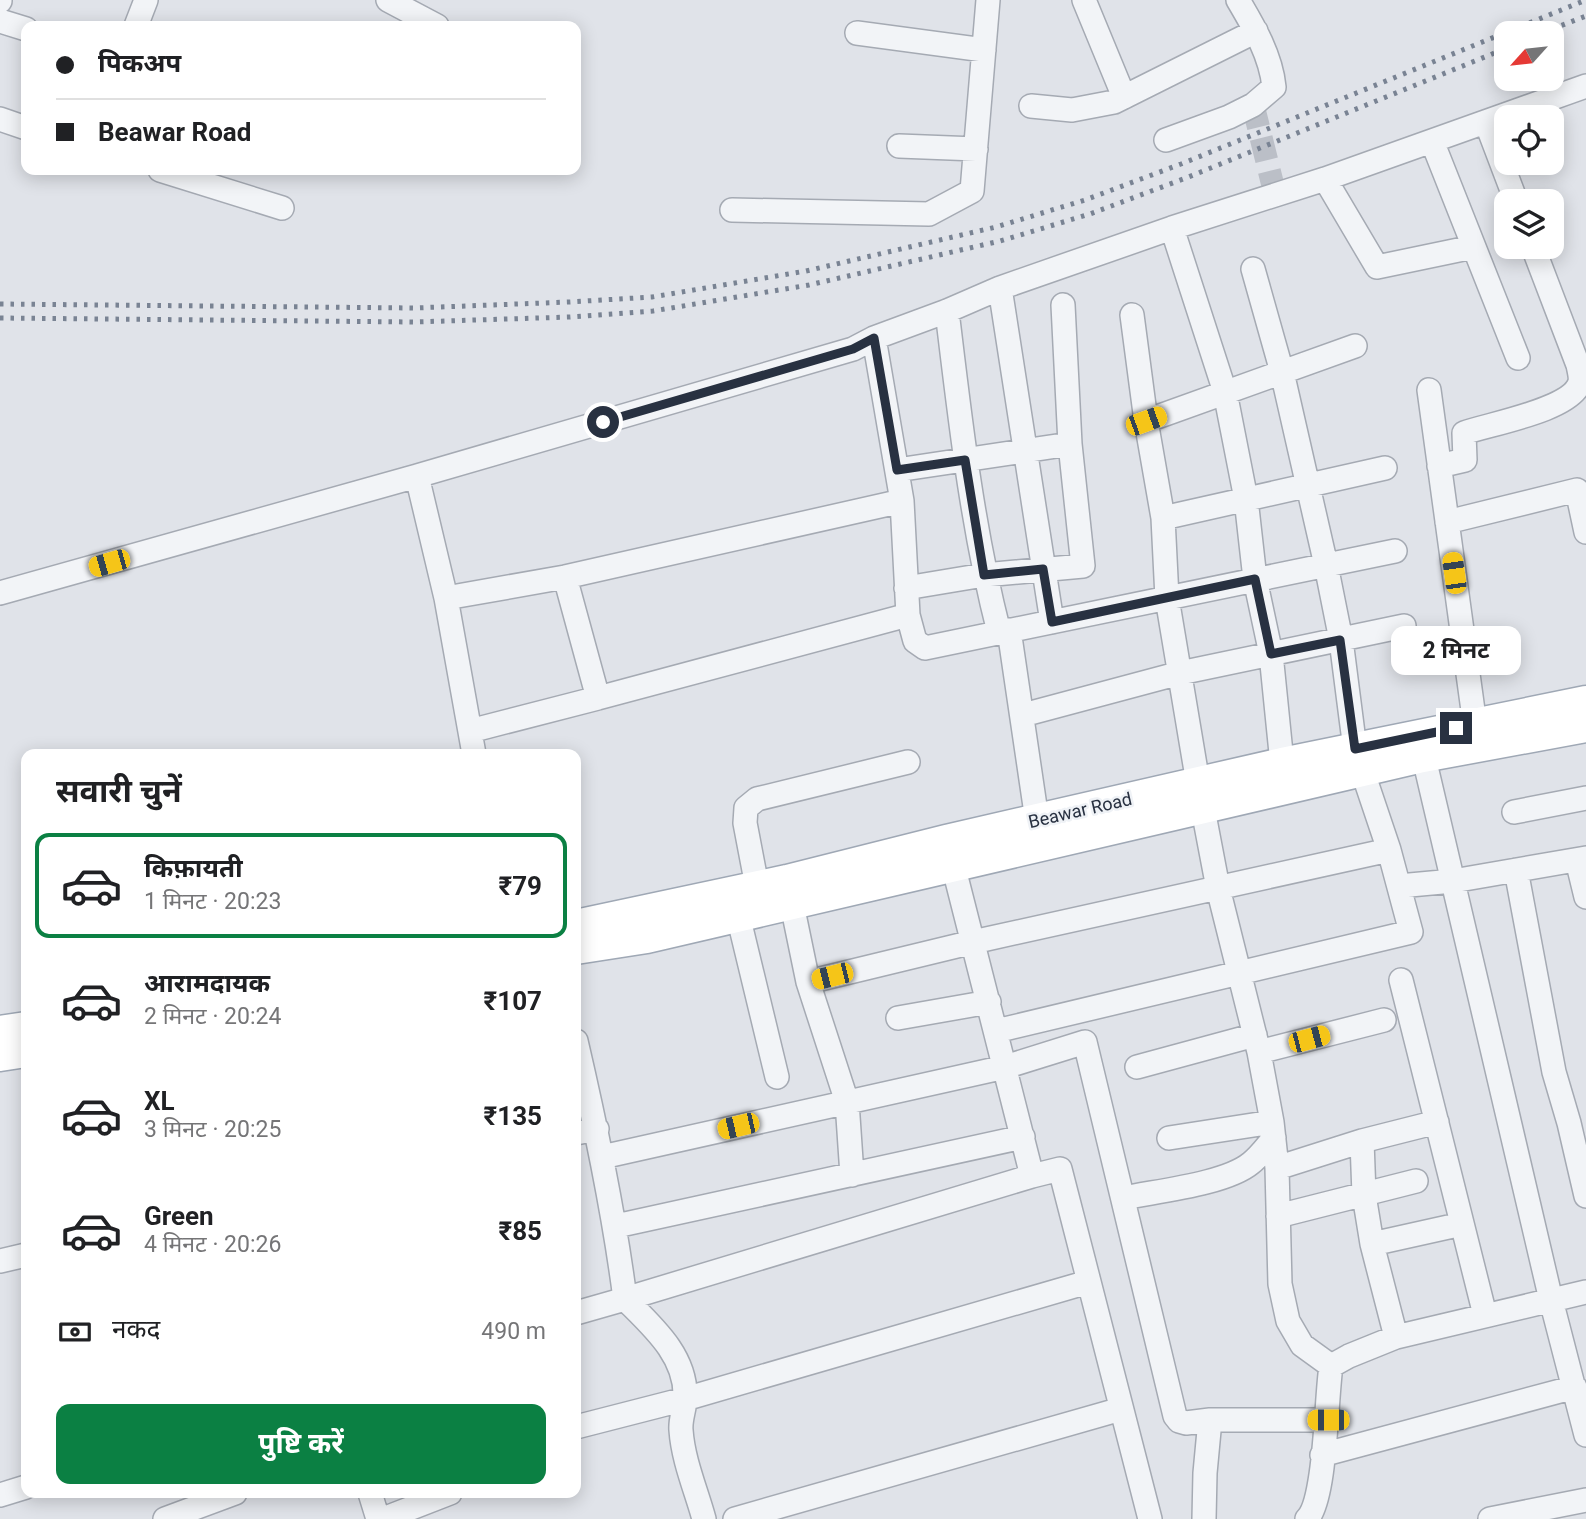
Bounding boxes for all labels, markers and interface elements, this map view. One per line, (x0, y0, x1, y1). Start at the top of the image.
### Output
north arrow (1494, 21, 1564, 91)
map controls (1494, 21, 1564, 259)
text: पिकअप (98, 48, 181, 78)
button: locate (1494, 105, 1564, 175)
text: Beawar Road (98, 117, 251, 147)
button: layers (1494, 189, 1564, 259)
car (1123, 404, 1170, 438)
route start (587, 406, 619, 438)
car (86, 547, 133, 579)
car (1441, 551, 1468, 595)
callout: 2 मिनट (1391, 626, 1521, 676)
text: 2 मिनट (1422, 637, 1490, 664)
route end (1440, 712, 1472, 744)
text: सवारी चुनें (56, 772, 182, 810)
street label: Beawar Road (1026, 788, 1134, 832)
text: किफ़ायती (144, 853, 243, 883)
icon: car (60, 854, 123, 917)
text: ₹79 (498, 871, 542, 901)
text: 1 मिनट · 20:23 (144, 888, 281, 915)
car (810, 961, 855, 991)
text: आरामदायक (144, 968, 270, 998)
icon: car (60, 969, 123, 1032)
text: ₹107 (484, 986, 542, 1016)
text: 2 मिनट · 20:24 (144, 1003, 281, 1030)
car (1286, 1023, 1333, 1055)
icon: car (60, 1084, 123, 1147)
text: XL (144, 1086, 175, 1116)
text: ₹135 (484, 1101, 542, 1131)
car (716, 1111, 761, 1141)
text: 3 मिनट · 20:25 (144, 1116, 281, 1143)
icon: car (60, 1199, 123, 1262)
text: Green (144, 1201, 214, 1231)
text: ₹85 (498, 1216, 542, 1246)
text: 4 मिनट · 20:26 (144, 1231, 281, 1258)
icon: cash (56, 1313, 94, 1351)
text: नकद (112, 1314, 160, 1344)
text: 490 m (481, 1318, 546, 1345)
button: पुष्टि करें (56, 1404, 546, 1484)
car (1308, 1410, 1350, 1431)

